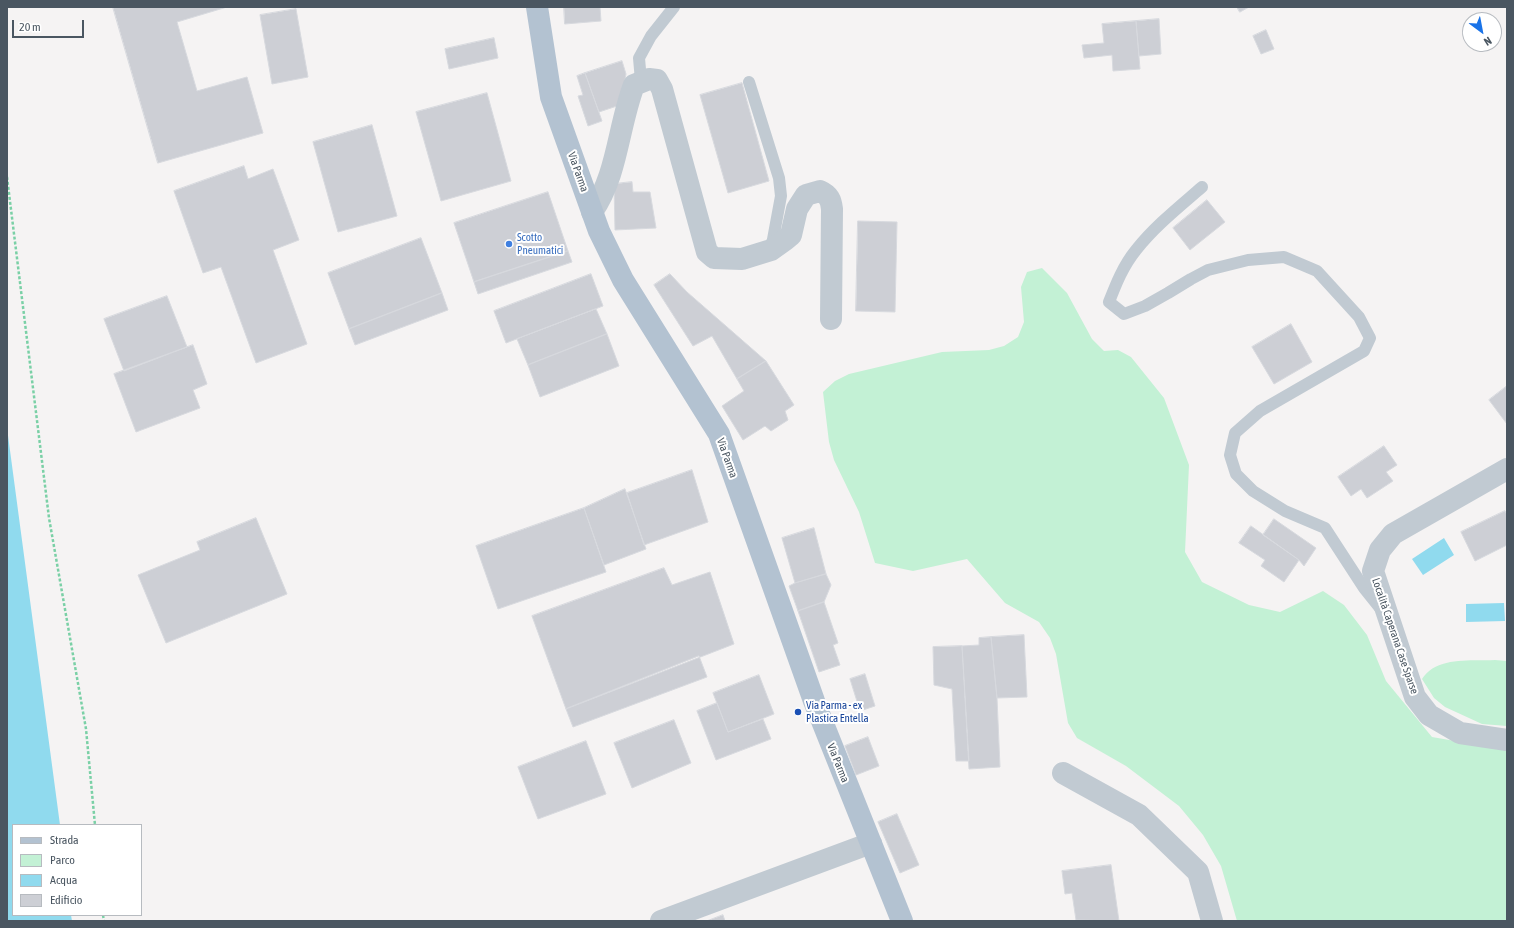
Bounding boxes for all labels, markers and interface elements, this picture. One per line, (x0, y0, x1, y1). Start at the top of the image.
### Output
scale bar (14, 12, 86, 38)
north arrow (1462, 12, 1502, 52)
text: 20 m (19, 20, 41, 34)
text: N (1482, 35, 1494, 48)
street label: Via Parma (565, 150, 591, 194)
place label: Scotto Pneumatici (517, 231, 563, 257)
marker: Scotto Pneumatici (504, 239, 514, 249)
street label: Via Parma (714, 436, 740, 480)
street label: Località Caperana Case Sparse (1369, 576, 1421, 696)
place label: Via Parma - ex Plastica Entella (806, 699, 869, 725)
marker: Via Parma - ex Plastica Entella (793, 707, 803, 717)
street label: Via Parma (824, 741, 852, 785)
legend (12, 824, 142, 916)
text: Strada (50, 833, 79, 847)
text: Parco (50, 853, 75, 867)
text: Acqua (50, 873, 77, 887)
text: Edificio (50, 893, 82, 907)

